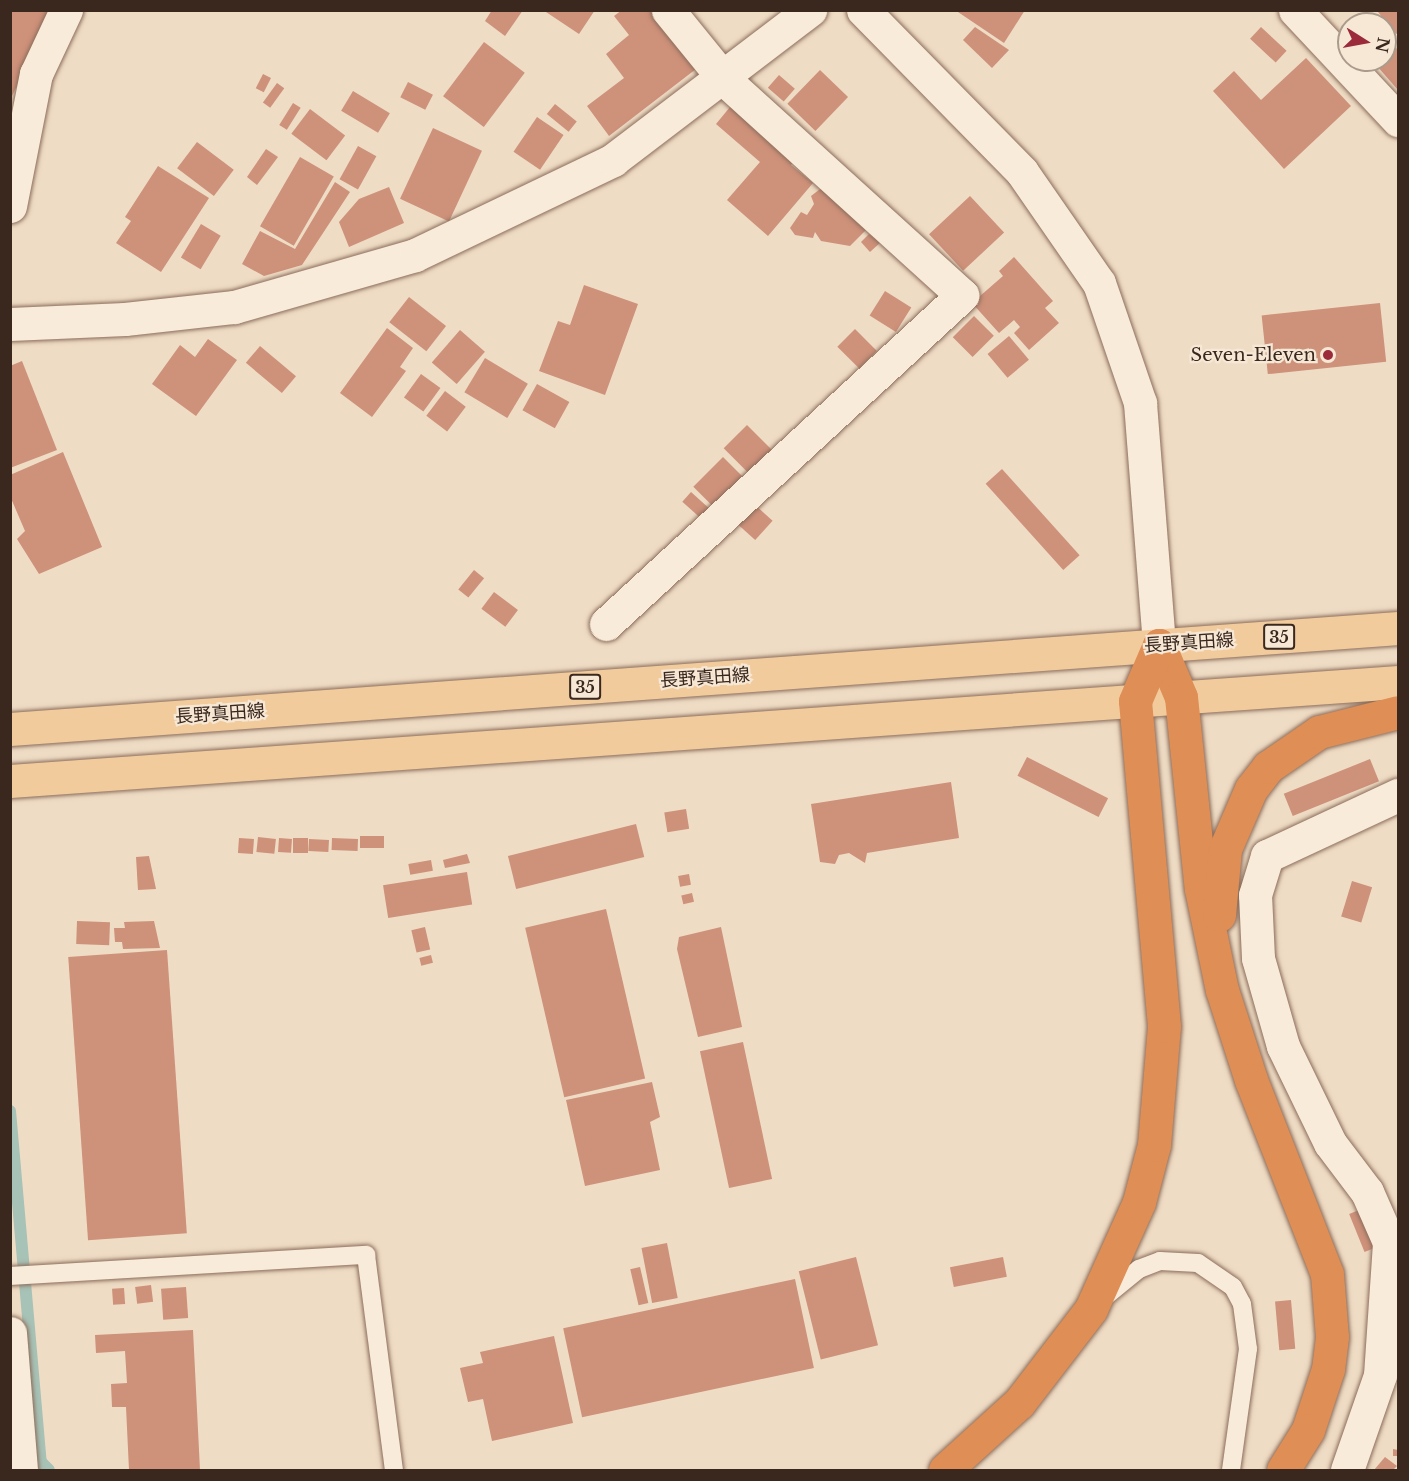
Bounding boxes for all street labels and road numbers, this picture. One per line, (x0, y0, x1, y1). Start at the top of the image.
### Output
road number: 35 (1262, 624, 1296, 650)
street label: 長野真田線 (1143, 629, 1235, 657)
street label: 長野真田線 (659, 664, 751, 692)
road number: 35 (568, 674, 602, 700)
street label: 長野真田線 (174, 700, 266, 728)

